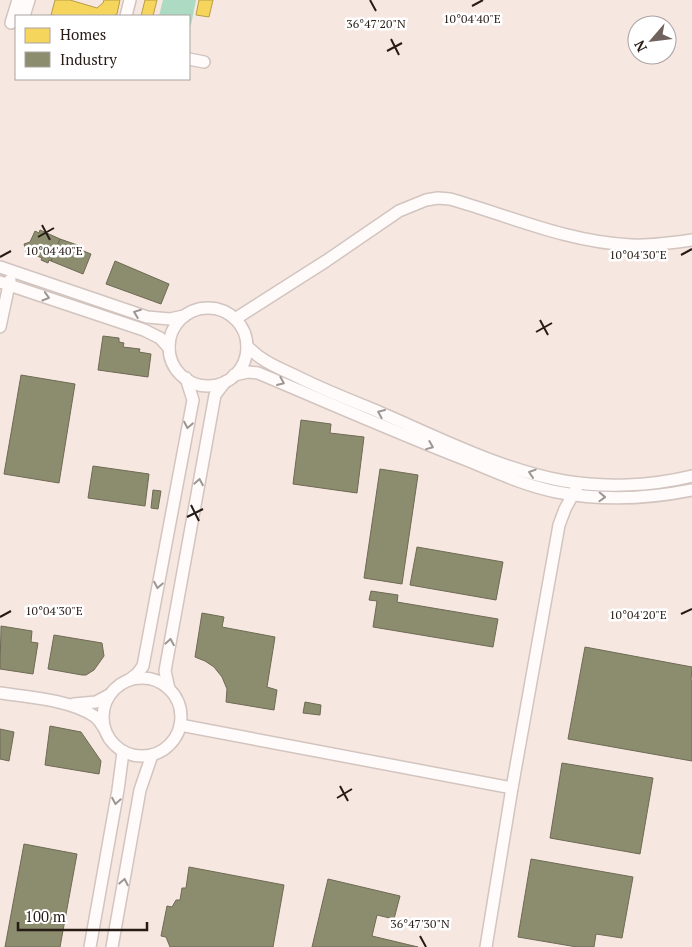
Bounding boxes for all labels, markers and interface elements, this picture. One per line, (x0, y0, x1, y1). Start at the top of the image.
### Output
text: 10°04'40"E (443, 11, 501, 26)
legend (15, 15, 190, 80)
north arrow (627, 15, 677, 65)
text: 36°47'20"N (346, 16, 406, 31)
text: Homes (60, 24, 106, 44)
text: N (629, 37, 651, 55)
text: Industry (60, 49, 117, 69)
text: 10°04'40"E (25, 243, 83, 258)
text: 10°04'30"E (609, 247, 667, 262)
one-way arrow (42, 292, 50, 302)
one-way arrow (133, 309, 142, 319)
one-way arrow (276, 376, 285, 387)
one-way arrow (377, 409, 386, 420)
one-way arrow (184, 421, 194, 430)
one-way arrow (425, 440, 434, 450)
one-way arrow (528, 469, 536, 479)
one-way arrow (194, 477, 204, 486)
one-way arrow (598, 492, 606, 503)
one-way arrow (153, 581, 164, 589)
text: 10°04'30"E (25, 603, 83, 618)
text: 10°04'20"E (609, 607, 667, 622)
one-way arrow (164, 637, 175, 646)
one-way arrow (111, 796, 121, 805)
one-way arrow (118, 877, 129, 886)
scale bar (18, 900, 146, 932)
text: 100 m (25, 906, 66, 926)
text: 36°47'30"N (390, 916, 450, 931)

